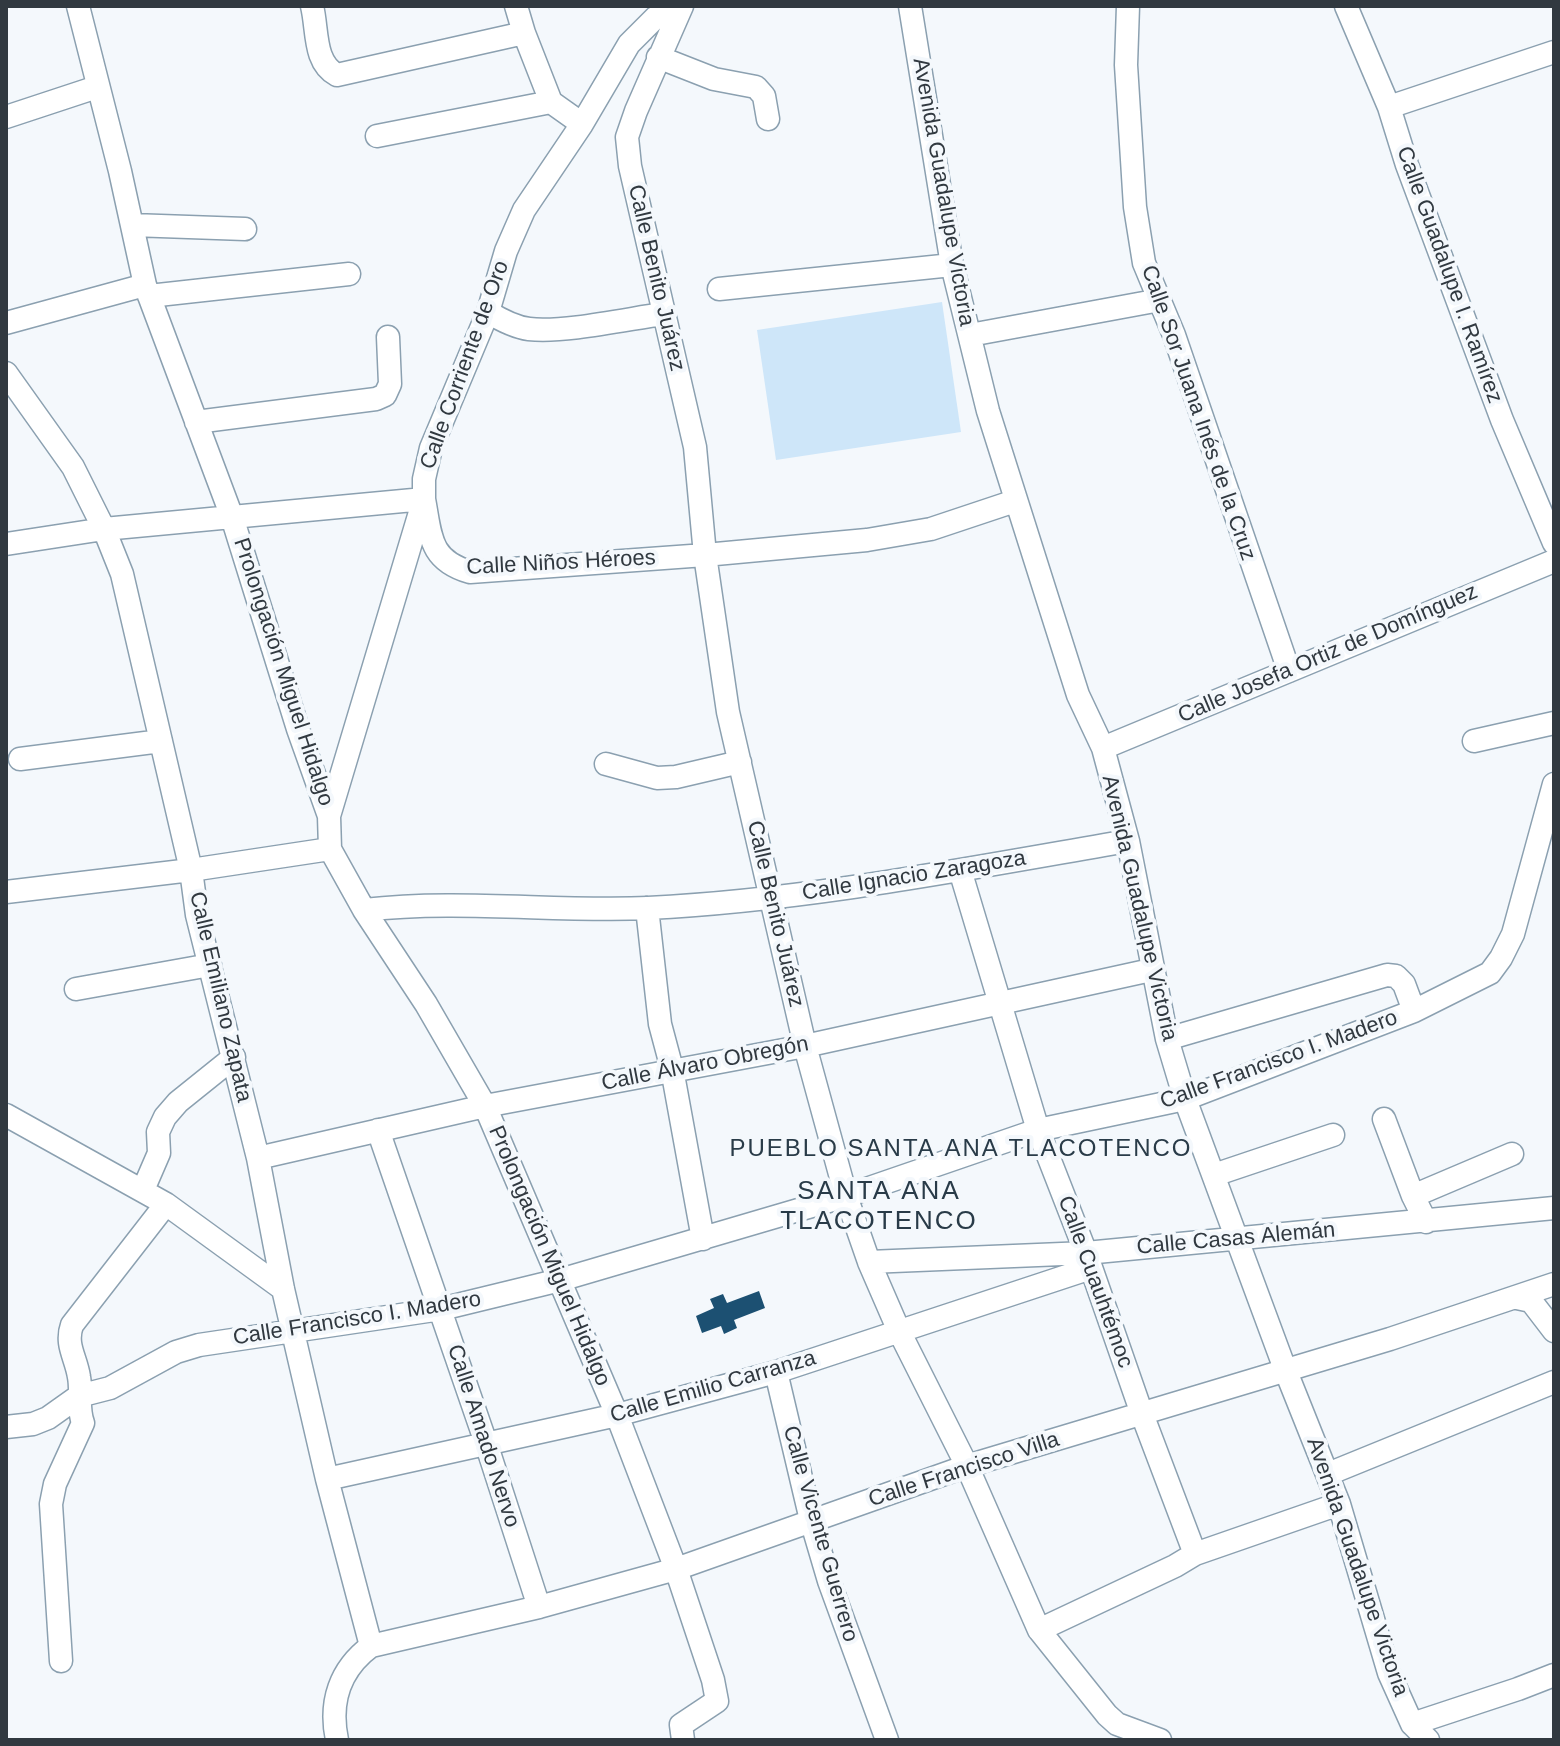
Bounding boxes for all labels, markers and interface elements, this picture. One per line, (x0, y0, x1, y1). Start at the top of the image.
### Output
street label: Avenida Guadalupe Victoria (906, 56, 980, 328)
street label: Calle Guadalupe I. Ramírez (1390, 143, 1508, 407)
street label: Calle Benito Juárez (622, 182, 690, 374)
street label: Calle Corriente de Oro (415, 257, 515, 473)
street label: Calle Sor Juana Inés de la Cruz (1135, 262, 1261, 564)
street label: Prolongación Miguel Hidalgo (227, 535, 339, 809)
street label: Calle Niños Héroes (466, 545, 656, 581)
street label: Calle Josefa Ortiz de Domínguez (1174, 579, 1482, 729)
street label: Avenida Guadalupe Victoria (1096, 773, 1182, 1043)
street label: Calle Benito Juárez (741, 818, 809, 1010)
street label: Calle Ignacio Zaragoza (800, 845, 1028, 907)
street label: Calle Emiliano Zapata (183, 889, 257, 1105)
street label: Calle Francisco I. Madero (1157, 1005, 1401, 1115)
street label: Calle Álvaro Obregón (599, 1031, 811, 1097)
street label: Prolongación Miguel Hidalgo (482, 1122, 616, 1390)
district label: PUEBLO SANTA ANA TLACOTENCO (730, 1135, 1192, 1163)
district label: SANTA ANA TLACOTENCO (780, 1176, 978, 1238)
street label: Calle Cuauhtémoc (1052, 1192, 1138, 1372)
street label: Calle Casas Alemán (1136, 1217, 1336, 1261)
street label: Calle Francisco I. Madero (231, 1286, 483, 1352)
street label: Calle Amado Nervo (441, 1341, 525, 1531)
street label: Calle Emilio Carranza (607, 1345, 819, 1429)
street label: Calle Vicente Guerrero (777, 1423, 863, 1645)
street label: Calle Francisco Villa (865, 1427, 1063, 1513)
street label: Avenida Guadalupe Victoria (1300, 1434, 1414, 1700)

